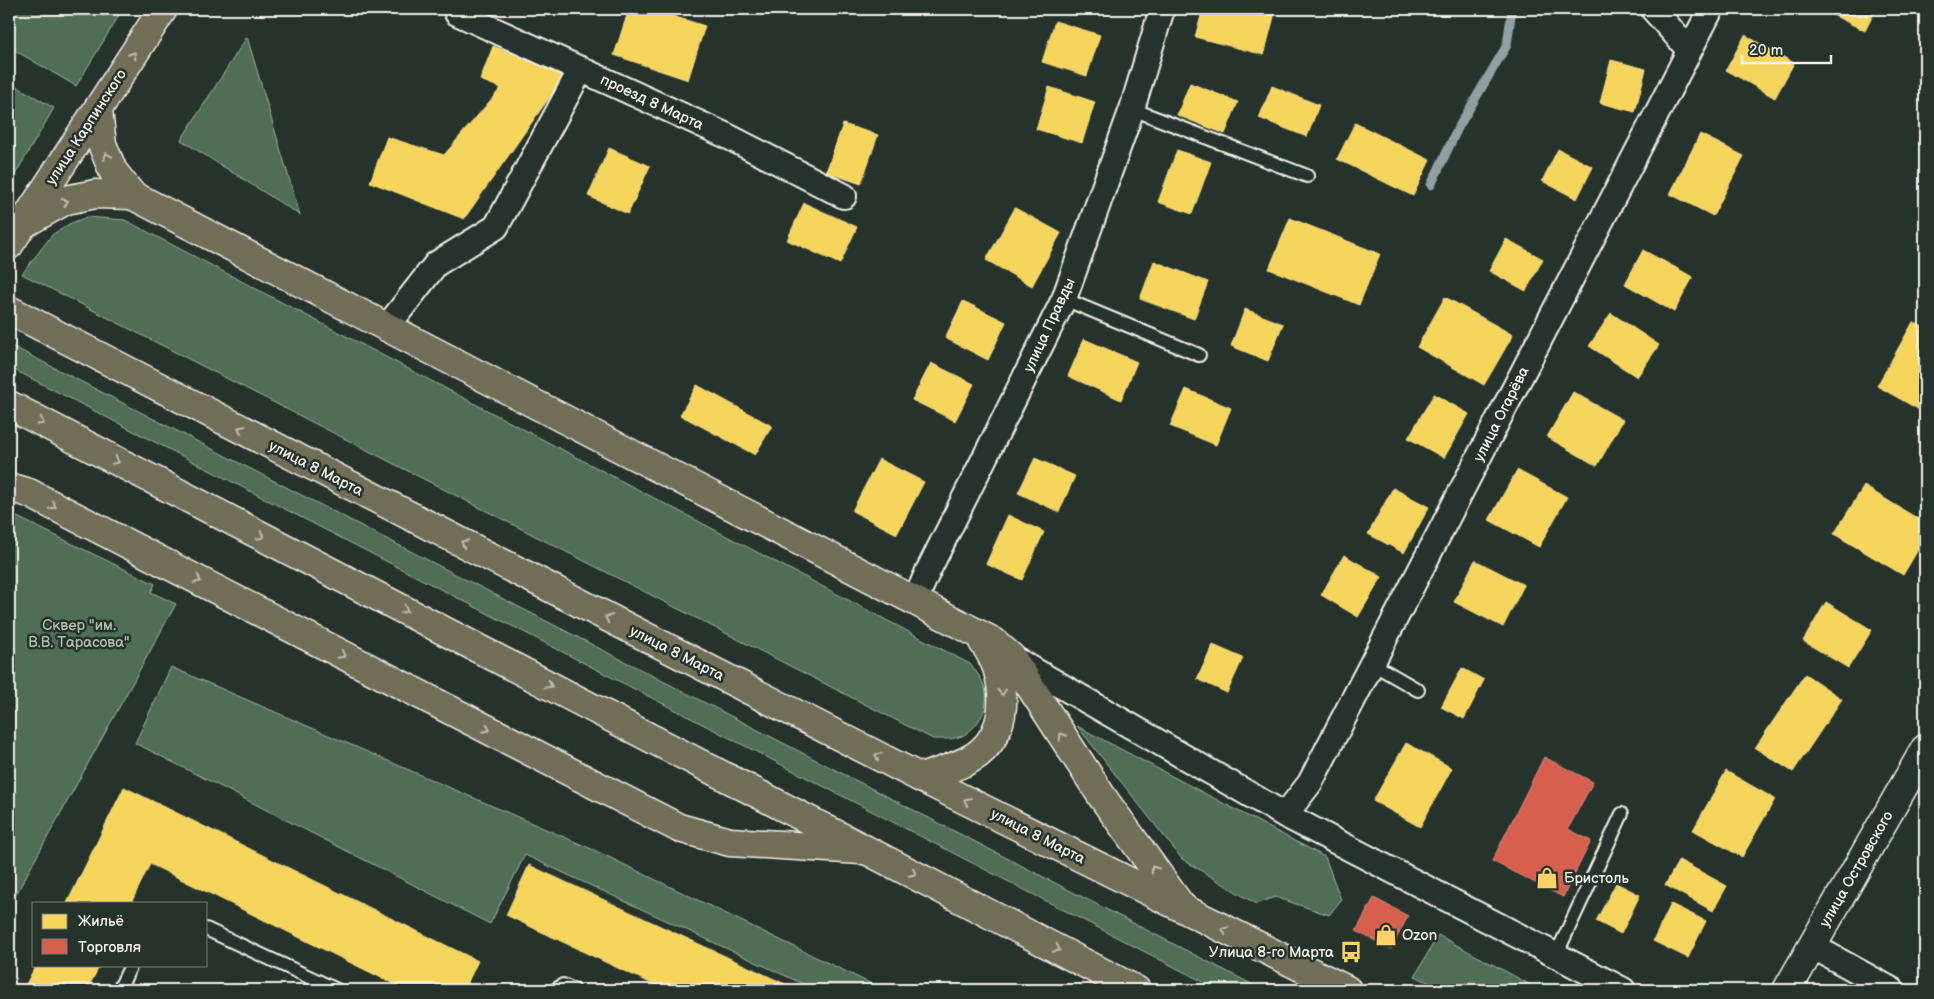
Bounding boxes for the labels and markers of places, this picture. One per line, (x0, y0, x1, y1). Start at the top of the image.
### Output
shop icon: Бристоль (1534, 865, 1560, 891)
place label: Бристоль (1564, 869, 1629, 888)
shop icon: Ozon (1373, 922, 1399, 948)
place label: Ozon (1402, 926, 1437, 945)
bus stop icon: Улица 8-го Марта (1338, 939, 1364, 965)
place label: Улица 8-го Марта (1209, 943, 1334, 962)

